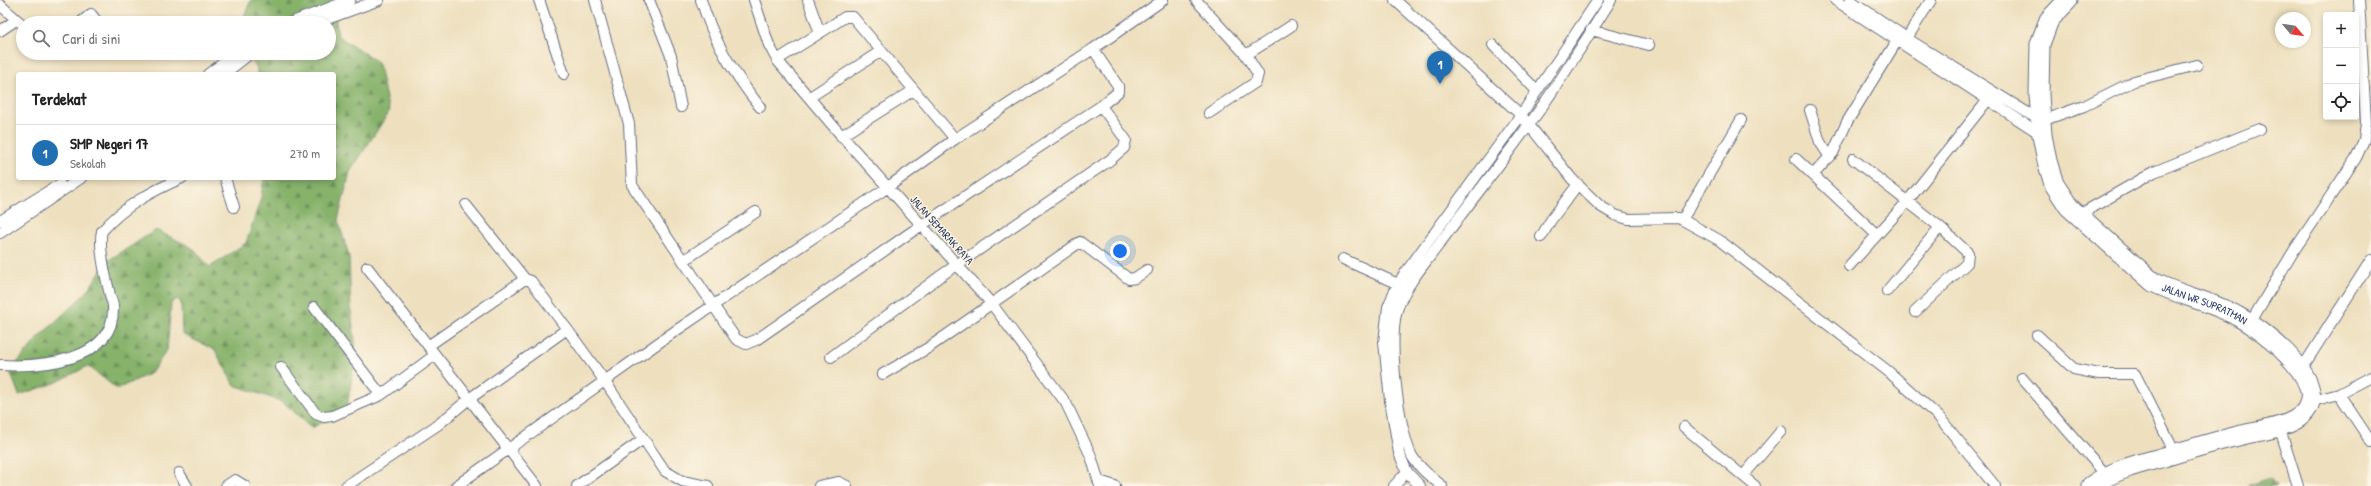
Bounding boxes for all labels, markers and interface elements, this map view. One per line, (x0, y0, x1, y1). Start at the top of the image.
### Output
north arrow (2275, 12, 2311, 48)
map controls (2323, 12, 2359, 120)
button: + (2323, 12, 2359, 48)
search box (16, 16, 336, 60)
icon: search (30, 27, 52, 49)
text: Cari di sini (62, 28, 121, 49)
button: − (2323, 48, 2359, 84)
pin: 1 (1427, 51, 1453, 84)
button: locate (2323, 84, 2359, 120)
text: Terdekat (32, 87, 86, 110)
text: SMP Negeri 17 (70, 133, 149, 154)
text: 1 (43, 144, 47, 162)
text: 270 m (290, 144, 320, 162)
text: Sekolah (70, 154, 106, 172)
street label: JALAN SEMARAK RAYA (907, 192, 977, 268)
your location (1110, 241, 1130, 261)
street label: JALAN WR SUPRATMAN (2160, 280, 2250, 328)

